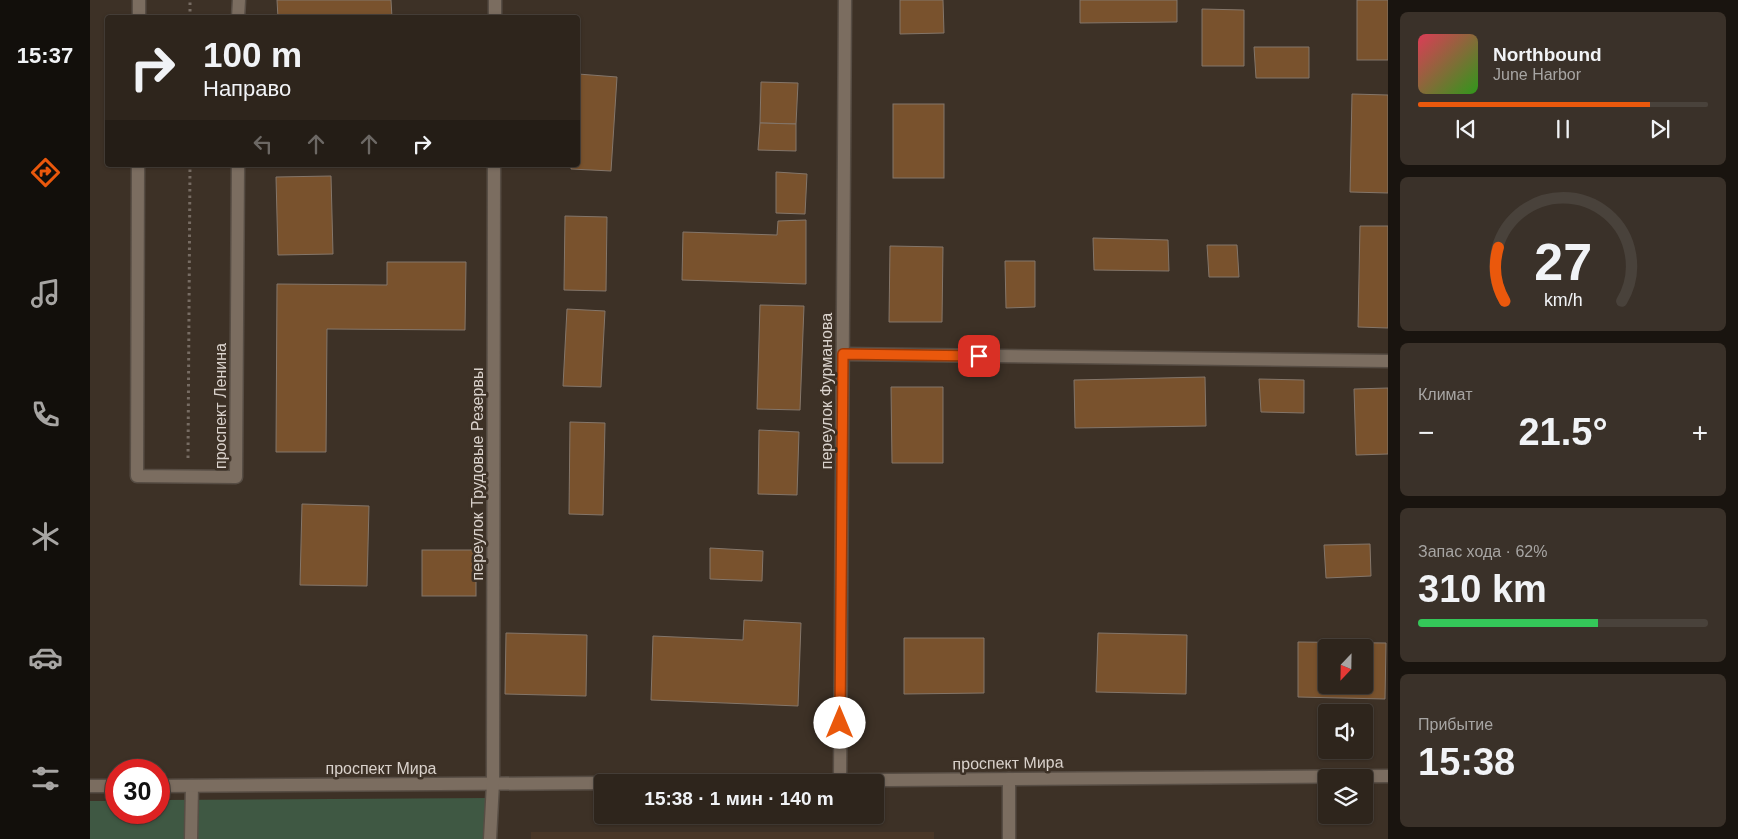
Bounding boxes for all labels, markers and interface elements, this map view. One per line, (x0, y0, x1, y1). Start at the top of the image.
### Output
icon: right (120, 35, 185, 100)
text: 100 m (203, 35, 302, 74)
text: 15:37 (17, 43, 73, 68)
text: Northbound (1493, 44, 1602, 65)
text: June Harbor (1493, 66, 1581, 83)
text: Направо (203, 76, 291, 101)
icon: previous (1452, 115, 1480, 143)
icon: pause (1549, 115, 1577, 143)
icon: next (1646, 115, 1674, 143)
icon: left (249, 130, 277, 158)
icon: ahead (302, 130, 330, 158)
icon: ahead (355, 130, 383, 158)
icon: right (408, 130, 436, 158)
icon: directions (28, 155, 63, 190)
text: 27 (1534, 233, 1592, 291)
icon: music (28, 276, 63, 311)
text: km/h (1544, 290, 1582, 310)
street label: переулок Фурманова (818, 313, 835, 469)
pin (958, 335, 1000, 377)
icon: arrive (965, 342, 993, 370)
street label: проспект Ленина (212, 343, 229, 469)
street label: переулок Трудовые Резервы (469, 368, 486, 580)
text: Климат (1418, 386, 1472, 403)
icon: phone (28, 397, 63, 432)
text: 21.5° (1518, 411, 1608, 453)
text: − (1418, 417, 1434, 448)
text: + (1692, 417, 1708, 448)
icon: climate (28, 519, 63, 554)
text: Запас хода · 62% (1418, 543, 1547, 560)
text: 310 km (1418, 568, 1547, 610)
north arrow (1318, 639, 1372, 694)
map controls (1318, 639, 1373, 824)
icon: car (28, 640, 63, 675)
position arrow (813, 696, 865, 748)
button: sound (1318, 704, 1373, 759)
text: Прибытие (1418, 716, 1493, 733)
text: 15:38 (1418, 741, 1515, 783)
street label: проспект Мира (952, 754, 1064, 772)
speed limit sign: 30 (105, 759, 170, 824)
street label: проспект Мира (325, 760, 437, 777)
icon: filters (28, 761, 63, 796)
button: layers (1318, 769, 1373, 824)
text: 15:38 · 1 мин · 140 m (644, 788, 834, 809)

